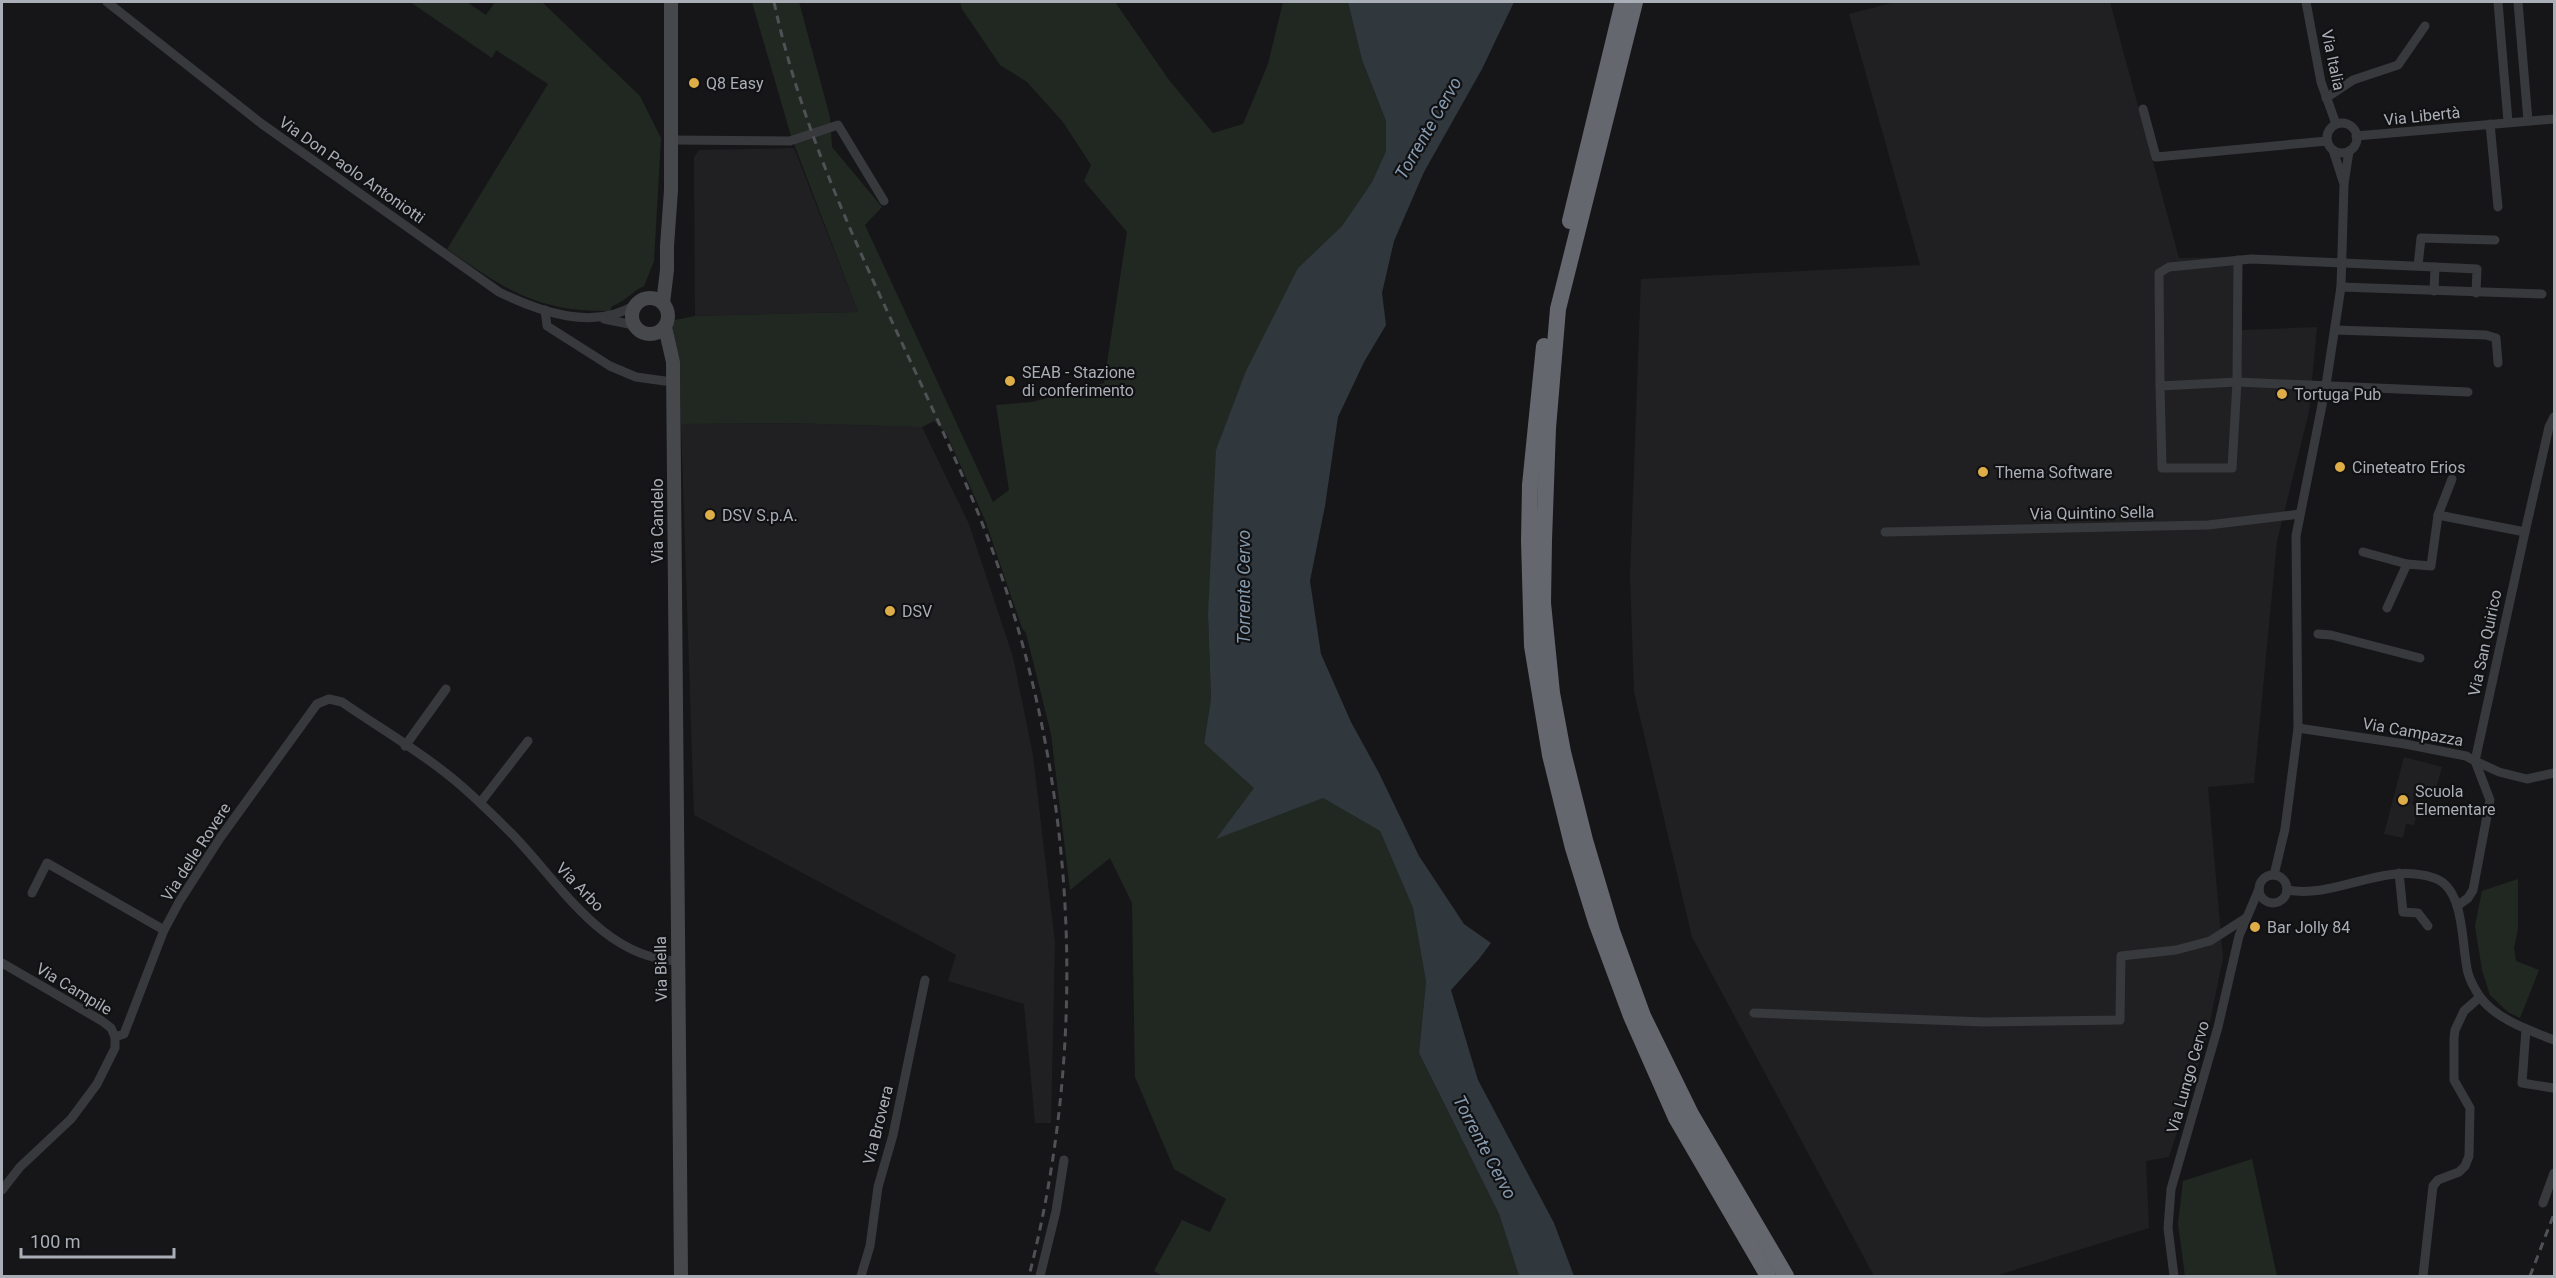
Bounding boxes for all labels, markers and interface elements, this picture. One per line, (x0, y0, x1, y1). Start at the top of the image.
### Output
street label: Via Italia (2317, 28, 2349, 92)
water label: Torrente Cervo (1390, 73, 1466, 183)
place label: Q8 Easy (706, 74, 764, 93)
marker: Q8 Easy (687, 76, 701, 90)
street label: Via Libertà (2383, 103, 2461, 129)
street label: Via Don Paolo Antoniotti (275, 112, 429, 228)
place label: SEAB - Stazione di conferimento (1022, 363, 1135, 400)
marker: SEAB - Stazione di conferimento (1003, 374, 1017, 388)
place label: Tortuga Pub (2294, 385, 2381, 404)
marker: Tortuga Pub (2275, 387, 2289, 401)
place label: Cineteatro Erios (2352, 458, 2465, 477)
marker: Cineteatro Erios (2333, 460, 2347, 474)
place label: Thema Software (1995, 463, 2112, 482)
marker: Thema Software (1976, 465, 1990, 479)
street label: Via Candelo (648, 478, 667, 564)
street label: Via Quintino Sella (2029, 502, 2155, 524)
place label: DSV S.p.A. (722, 506, 798, 525)
marker: DSV S.p.A. (703, 508, 717, 522)
water label: Torrente Cervo (1233, 530, 1254, 644)
street label: Via San Quirico (2464, 588, 2506, 698)
place label: DSV (902, 602, 932, 621)
marker: DSV (883, 604, 897, 618)
street label: Via Campazza (2361, 714, 2465, 750)
place label: Scuola Elementare (2415, 782, 2496, 819)
marker: Scuola Elementare (2396, 793, 2410, 807)
street label: Via delle Rovere (157, 799, 235, 905)
street label: Via Arbo (552, 859, 608, 915)
place label: Bar Jolly 84 (2267, 918, 2350, 937)
marker: Bar Jolly 84 (2248, 920, 2262, 934)
street label: Via Biella (651, 936, 671, 1002)
street label: Via Campile (33, 959, 115, 1019)
street label: Via Lungo Cervo (2163, 1019, 2213, 1135)
street label: Via Brovera (859, 1083, 897, 1167)
water label: Torrente Cervo (1449, 1092, 1521, 1202)
scale bar (21, 1221, 174, 1259)
text: 100 m (30, 1231, 81, 1252)

